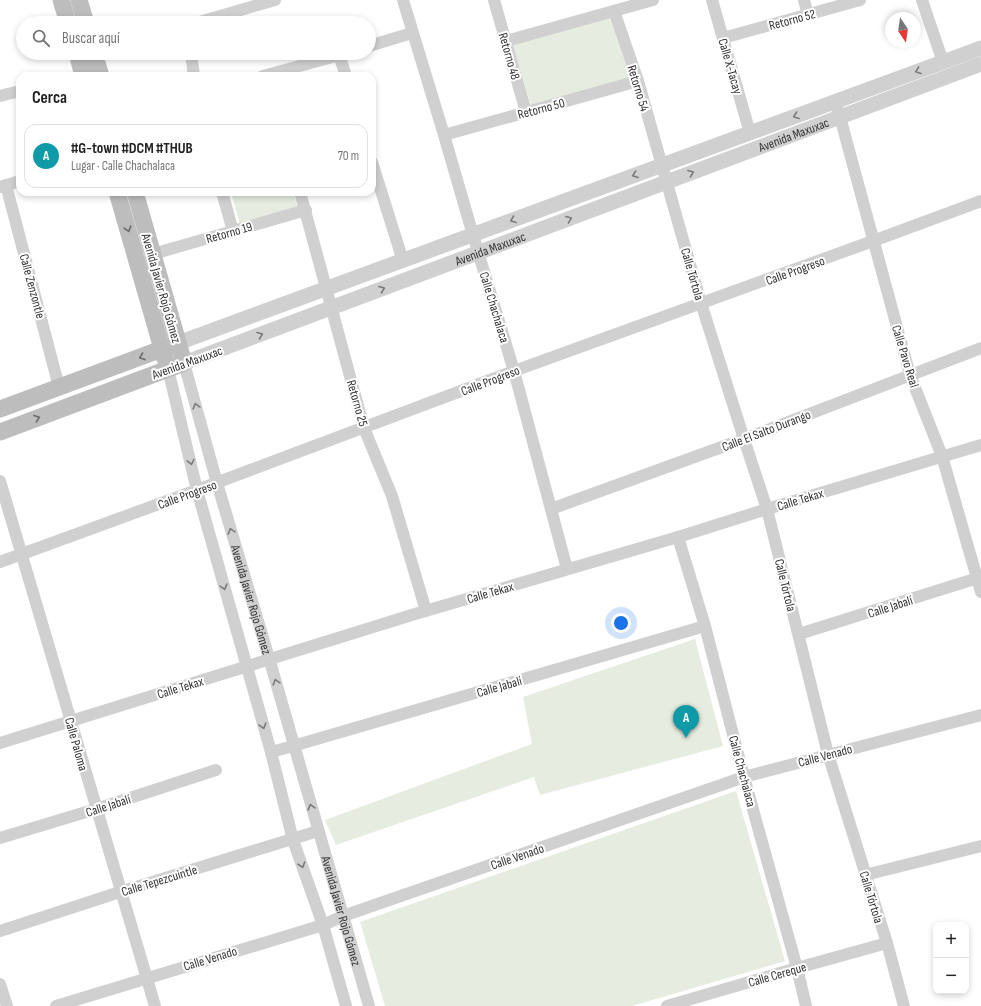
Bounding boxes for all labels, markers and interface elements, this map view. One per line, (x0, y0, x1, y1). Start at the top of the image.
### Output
street label: Retorno 52 (767, 6, 817, 34)
north arrow (885, 12, 921, 48)
search box (16, 16, 376, 60)
icon: search (30, 27, 52, 49)
text: Buscar aquí (62, 29, 120, 48)
street label: Retorno 48 (495, 31, 523, 82)
street label: Calle X-Tacay (715, 37, 746, 96)
street label: Retorno 54 (623, 63, 653, 114)
one-way arrow (915, 67, 922, 75)
text: Cerca (32, 88, 67, 108)
street label: Retorno 50 (516, 95, 567, 123)
one-way arrow (793, 111, 800, 120)
street label: Avenida Maxuxac (755, 115, 831, 156)
text: #G-town #DCM #THUB (71, 139, 193, 158)
text: A (43, 148, 49, 164)
text: 70 m (338, 148, 359, 164)
text: Lugar · Calle Chachalaca (71, 158, 175, 174)
one-way arrow (687, 169, 694, 177)
one-way arrow (631, 171, 638, 179)
one-way arrow (565, 215, 572, 223)
one-way arrow (509, 216, 516, 224)
street label: Retorno 19 (204, 219, 254, 247)
one-way arrow (123, 226, 132, 233)
street label: Avenida Maxuxac (452, 229, 528, 270)
street label: Avenida Javier Rojo Gómez (137, 231, 184, 345)
street label: Calle Tórtola (677, 246, 707, 302)
street label: Calle Zenzontle (16, 252, 48, 320)
street label: Calle Progreso (764, 253, 827, 289)
street label: Calle Chachalaca (476, 270, 512, 345)
one-way arrow (378, 286, 385, 294)
street label: Calle Pavo Real (888, 323, 922, 389)
one-way arrow (256, 331, 263, 340)
street label: Avenida Maxuxac (149, 343, 225, 383)
one-way arrow (138, 352, 145, 360)
street label: Calle Progreso (459, 362, 522, 399)
street label: Retorno 25 (343, 378, 371, 428)
one-way arrow (192, 402, 201, 409)
street label: Calle El Salto Durango (720, 407, 813, 455)
one-way arrow (33, 415, 40, 423)
one-way arrow (186, 458, 194, 465)
street label: Calle Progreso (156, 477, 219, 513)
street label: Calle Tekax (775, 485, 826, 515)
one-way arrow (227, 527, 236, 534)
street label: Avenida Javier Rojo Gómez (227, 542, 275, 657)
street label: Calle Tórtola (771, 557, 799, 613)
street label: Calle Tekax (465, 579, 516, 607)
one-way arrow (220, 584, 228, 590)
street label: Calle Jabalí (866, 592, 915, 622)
your location (611, 613, 631, 633)
street label: Calle Tekax (155, 673, 206, 703)
street label: Calle Jabalí (475, 673, 524, 701)
one-way arrow (272, 679, 280, 685)
pin: A (673, 705, 699, 738)
street label: Calle Paloma (61, 716, 91, 773)
one-way arrow (258, 722, 267, 729)
street label: Calle Chachalaca (725, 734, 759, 809)
street label: Calle Venado (796, 741, 854, 771)
street label: Calle Jabalí (84, 791, 133, 821)
one-way arrow (307, 804, 316, 811)
street label: Calle Venado (489, 840, 546, 874)
street label: Avenida Javier Rojo Gómez (317, 853, 364, 968)
one-way arrow (297, 861, 305, 868)
street label: Calle Tepezcuintle (120, 862, 199, 900)
street label: Calle Tórtola (856, 869, 887, 925)
map controls (933, 922, 969, 994)
button: + (933, 922, 969, 958)
street label: Calle Venado (182, 943, 239, 975)
button: − (933, 958, 969, 994)
street label: Calle Cereque (746, 959, 808, 991)

